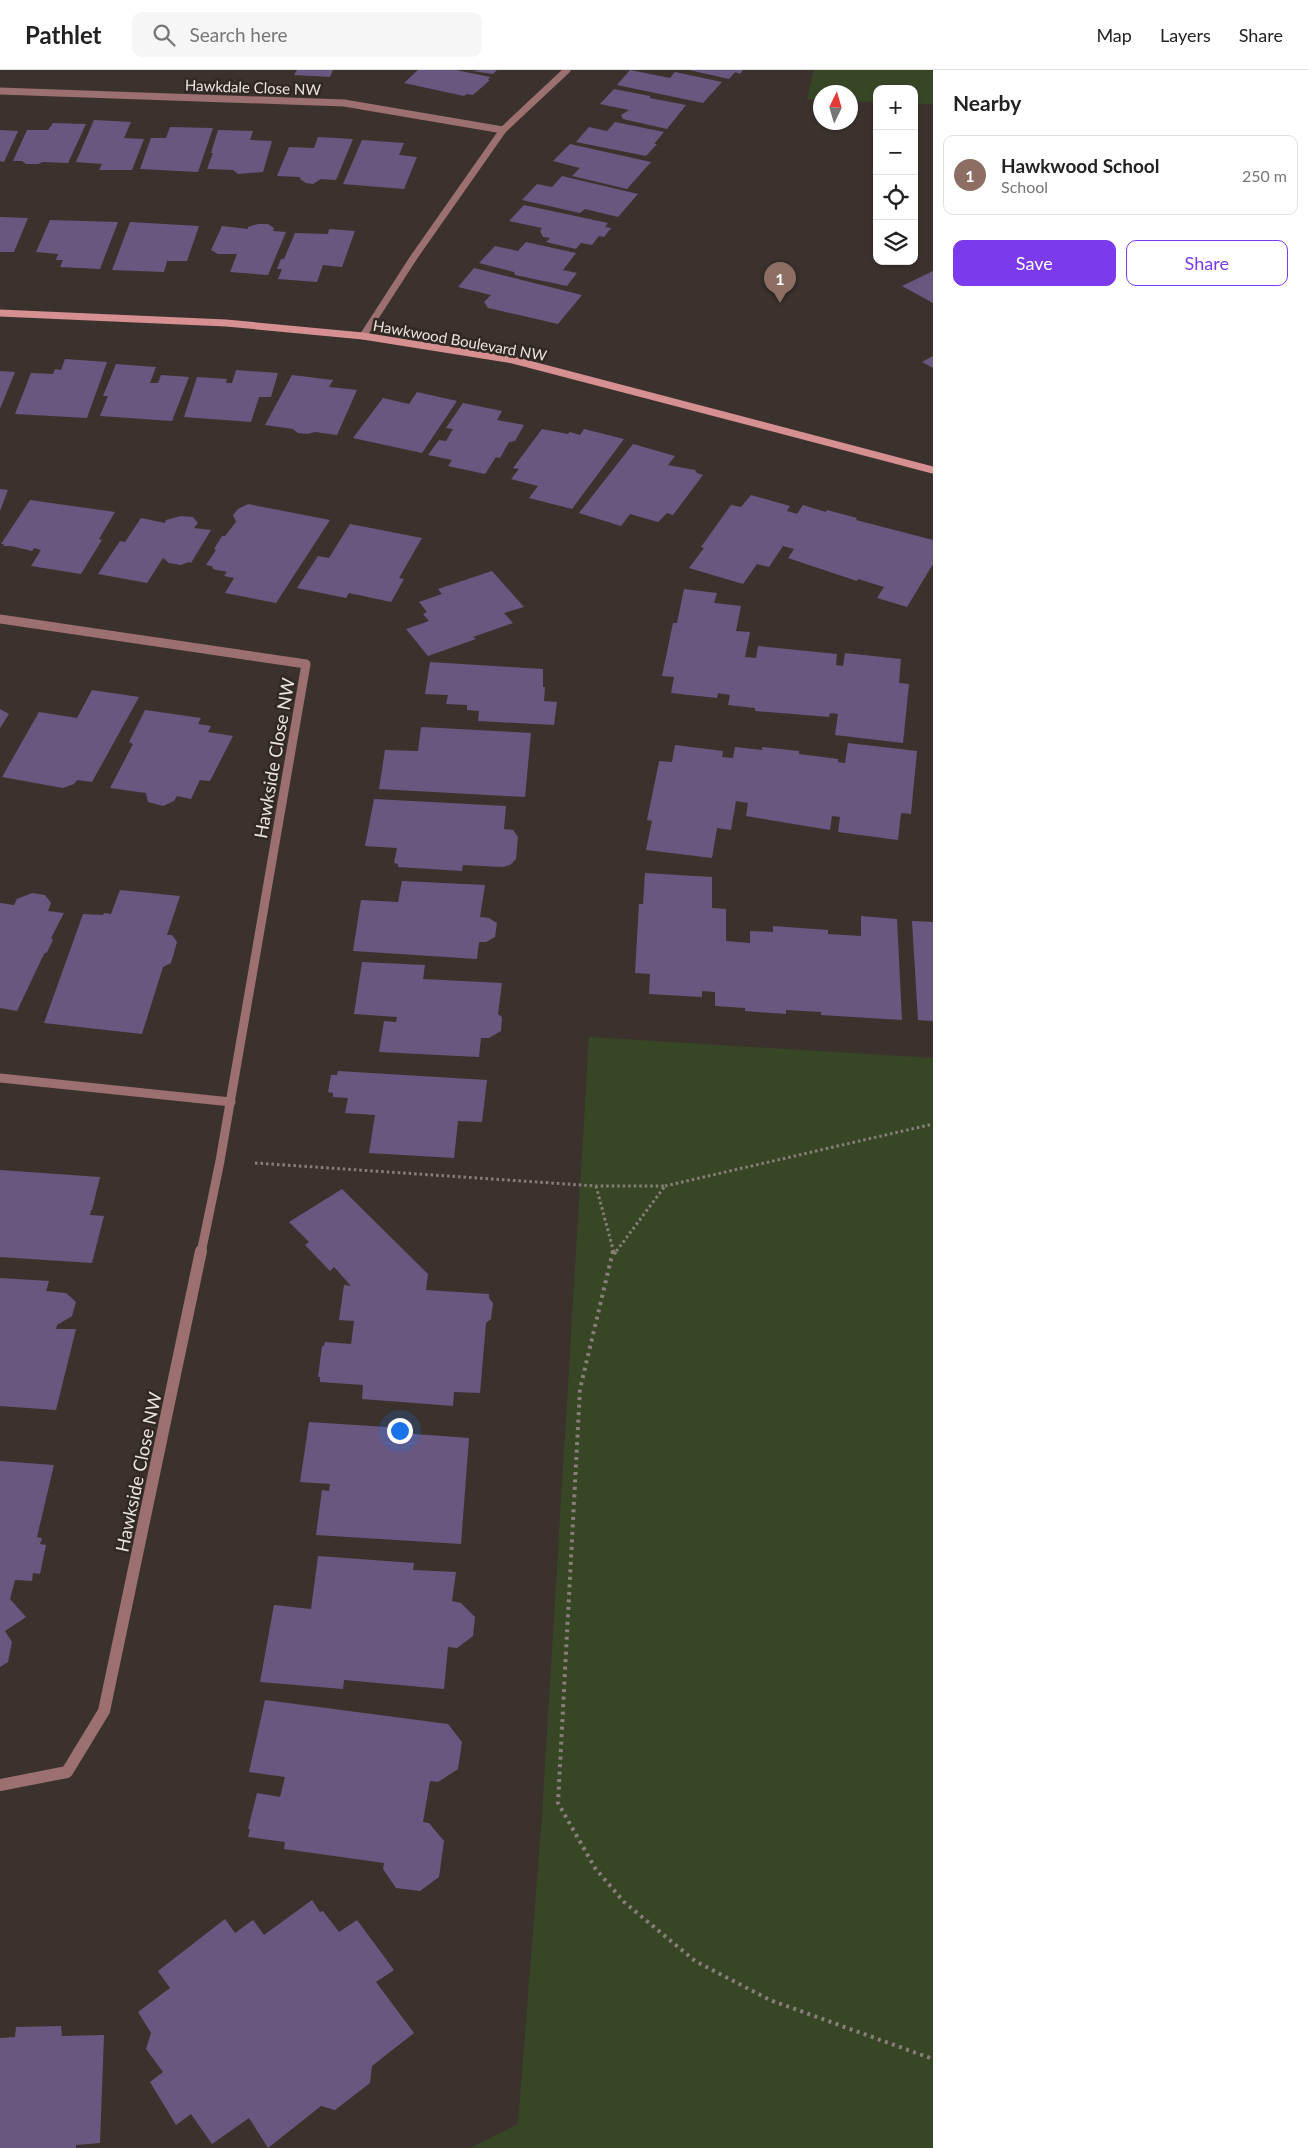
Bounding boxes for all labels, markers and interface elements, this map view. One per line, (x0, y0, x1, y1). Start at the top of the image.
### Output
search box (132, 12, 482, 57)
text: Pathlet (25, 20, 102, 49)
icon: search (150, 21, 178, 49)
text: Search here (190, 23, 288, 46)
text: Map (1096, 24, 1132, 46)
text: Layers (1160, 24, 1211, 46)
text: Share (1239, 24, 1283, 46)
street label: Hawkdale Close NW (185, 76, 322, 98)
north arrow (813, 85, 858, 130)
map controls (873, 85, 918, 265)
button: + (873, 85, 918, 130)
text: Nearby (953, 90, 1021, 115)
button: − (873, 130, 918, 175)
text: Hawkwood School (1001, 154, 1160, 177)
text: 1 (965, 166, 975, 185)
text: 250 m (1242, 166, 1287, 185)
button: locate (873, 175, 918, 220)
text: School (1001, 177, 1048, 196)
button: layers (873, 220, 918, 265)
button: Save (953, 240, 1116, 286)
button: Share (1126, 240, 1288, 286)
pin: 1 (764, 262, 796, 303)
street label: Hawkwood Boulevard NW (372, 316, 549, 364)
street label: Hawkside Close NW (249, 676, 299, 840)
street label: Hawkside Close NW (110, 1390, 166, 1554)
your location (387, 1418, 413, 1444)

